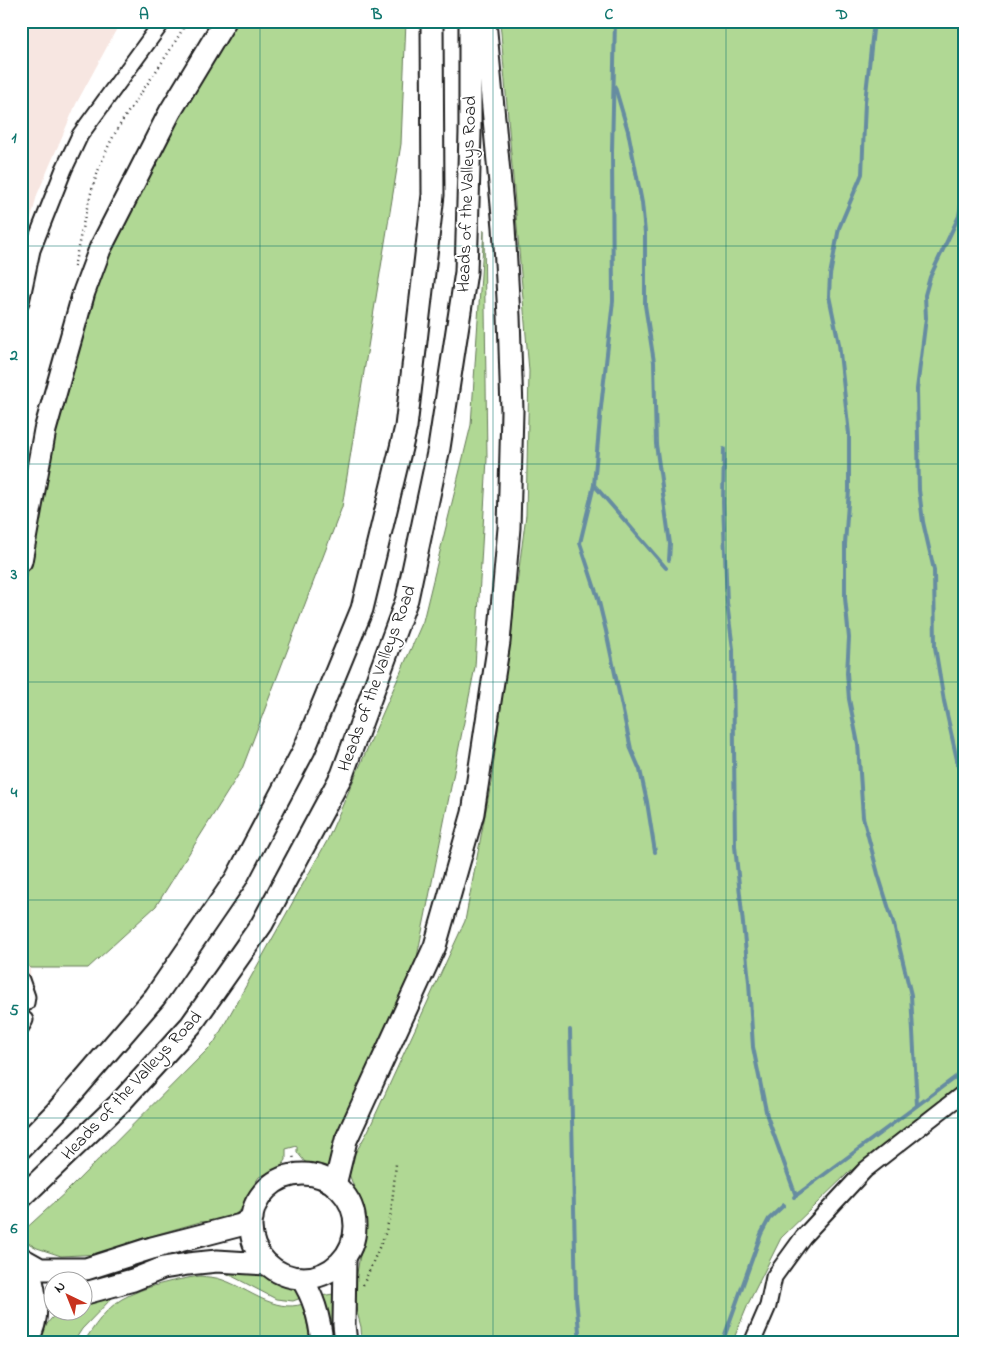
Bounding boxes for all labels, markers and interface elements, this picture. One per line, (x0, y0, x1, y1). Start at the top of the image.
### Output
text: A (139, 3, 149, 27)
text: B (371, 3, 383, 27)
text: C (605, 3, 614, 27)
text: D (835, 3, 848, 27)
street label: Heads of the Valleys Road (452, 95, 484, 293)
text: 1 (11, 126, 17, 150)
text: 2 (9, 344, 18, 368)
text: 3 (10, 563, 18, 587)
street label: Heads of the Valleys Road (332, 582, 424, 775)
text: 4 (10, 781, 18, 805)
text: 5 (9, 999, 19, 1023)
street label: Heads of the Valleys Road (56, 1006, 209, 1167)
text: 6 (9, 1217, 18, 1241)
north arrow (42, 1272, 92, 1322)
text: N (50, 1277, 71, 1298)

